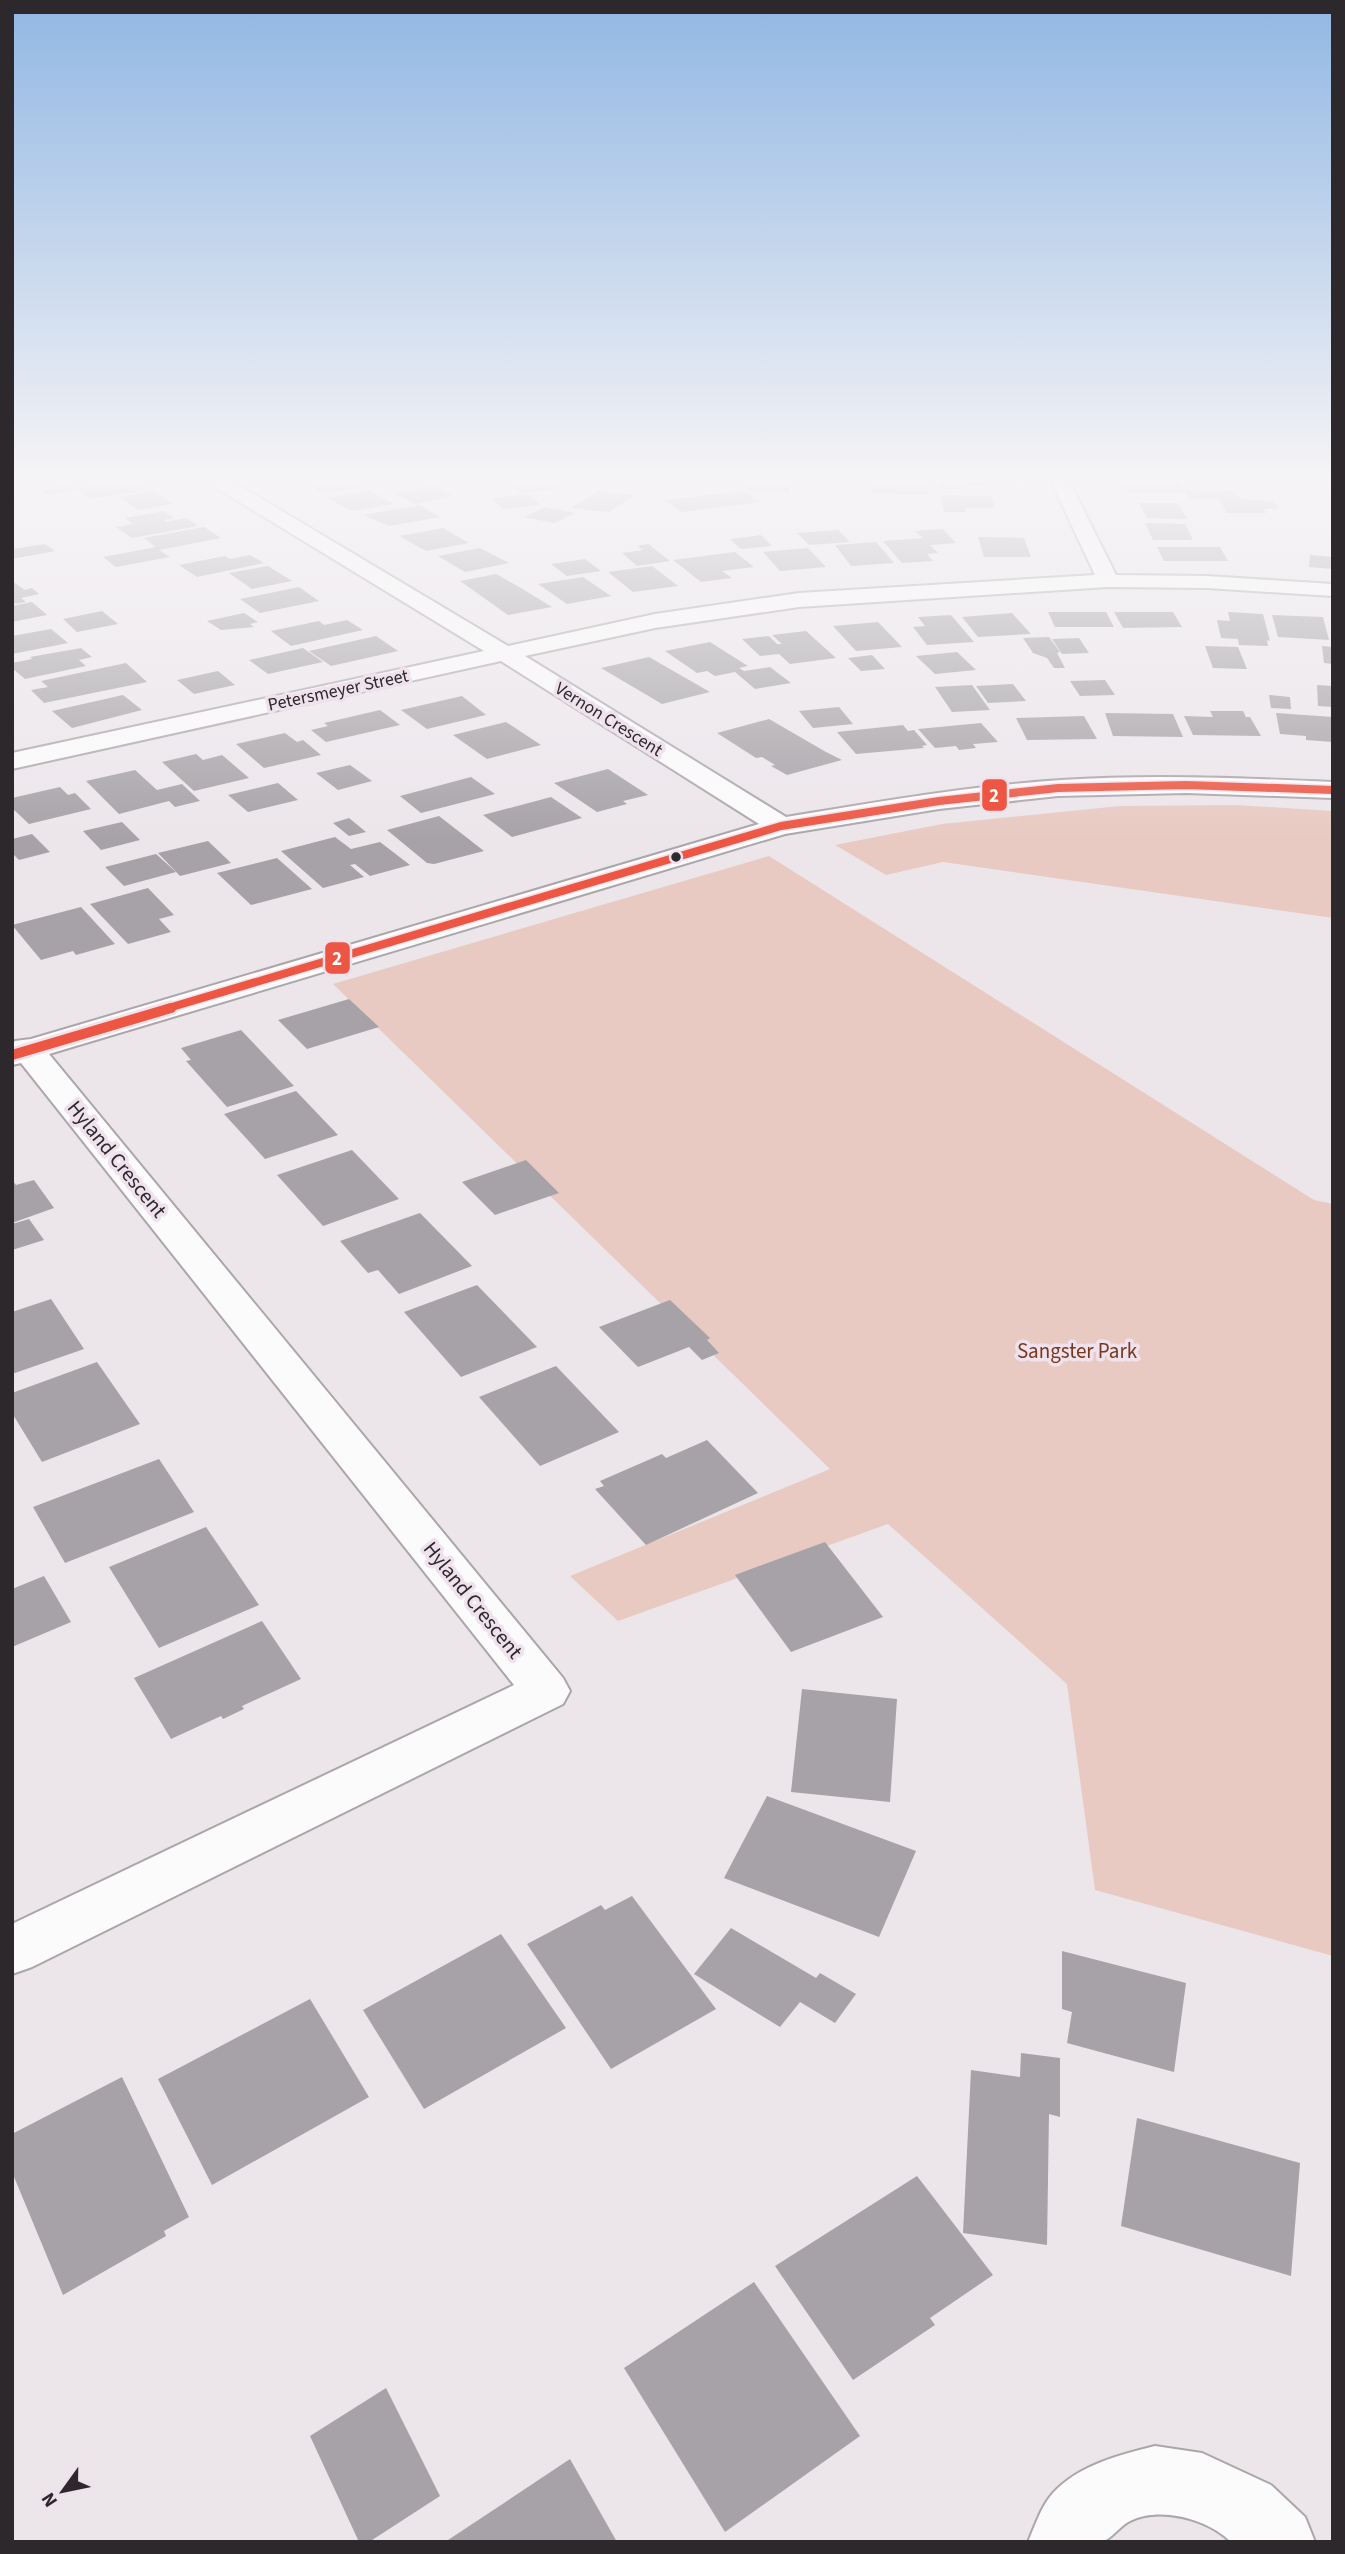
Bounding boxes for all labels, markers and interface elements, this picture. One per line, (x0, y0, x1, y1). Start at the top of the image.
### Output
street label: Petersmeyer Street (265, 663, 411, 718)
street label: Vernon Crescent (550, 676, 667, 763)
line badge: 2 (981, 778, 1008, 812)
text: 2 (989, 783, 999, 810)
unlabelled marker (669, 850, 683, 864)
line badge: 2 (324, 941, 351, 975)
text: 2 (332, 946, 342, 973)
street label: Hyland Crescent (60, 1094, 174, 1224)
park label: Sangster Park (1017, 1336, 1138, 1366)
street label: Hyland Crescent (416, 1535, 530, 1665)
north arrow (28, 2456, 98, 2526)
text: N (35, 2487, 65, 2512)

